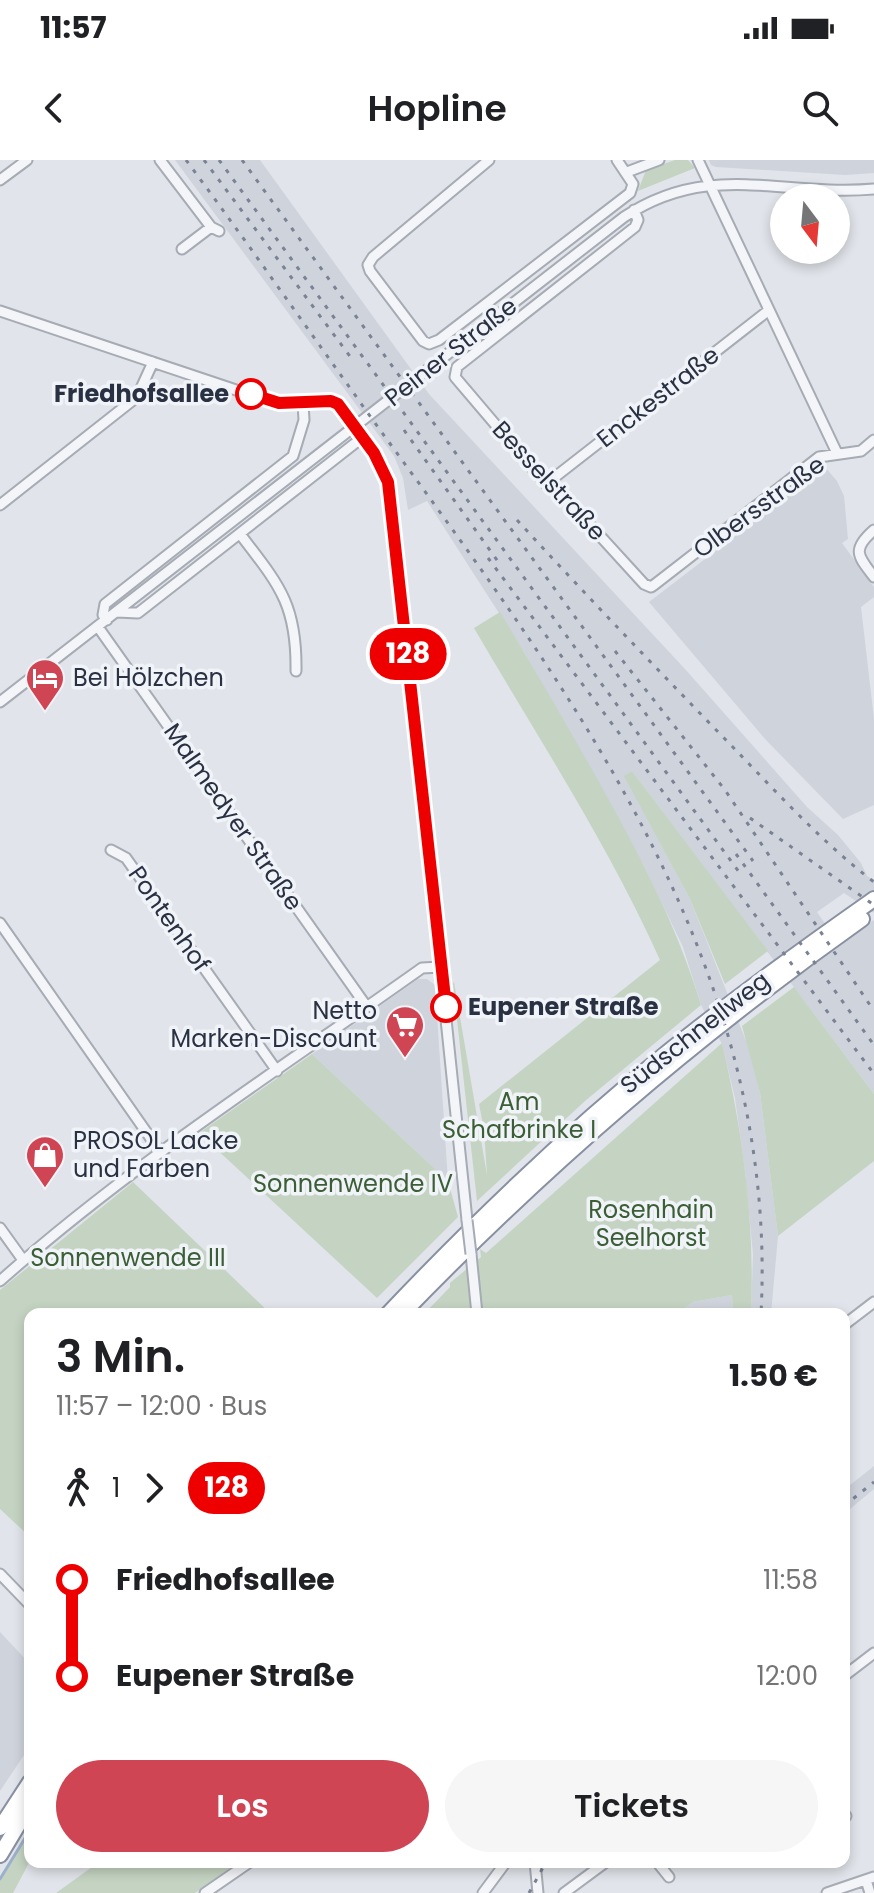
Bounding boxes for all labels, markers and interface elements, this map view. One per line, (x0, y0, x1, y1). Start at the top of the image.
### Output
text: 11:57 (40, 6, 107, 49)
text: Hopline (367, 83, 507, 134)
icon: back (32, 86, 76, 130)
icon: search (798, 86, 842, 130)
north arrow (770, 184, 850, 264)
map controls (770, 184, 850, 264)
street label: Peiner Straße (378, 290, 524, 414)
street label: Enckestraße (590, 338, 726, 455)
place label: Friedhofsallee (54, 377, 229, 410)
marker: Friedhofsallee (236, 379, 266, 409)
street label: Besselstraße (485, 413, 614, 548)
street label: Olbersstraße (686, 448, 831, 566)
line badge: 128 (362, 628, 454, 680)
text: 128 (386, 634, 430, 673)
hotel icon: Bei Hölzchen (24, 657, 66, 712)
place label: Bei Hölzchen (73, 661, 224, 694)
street label: Malmedyer Straße (156, 716, 310, 917)
street label: Pontenhof (121, 859, 218, 978)
street label: Südschnellweg (613, 964, 776, 1101)
place label: Eupener Straße (468, 990, 659, 1023)
marker: Eupener Straße (431, 992, 461, 1022)
place label: Netto Marken-Discount (171, 994, 377, 1055)
supermarket icon: Netto Marken-Discount (384, 1004, 426, 1059)
park label: Am Schafbrinke I (442, 1085, 596, 1146)
place label: PROSOL Lacke und Farben (73, 1124, 238, 1185)
shop icon: PROSOL Lacke und Farben (24, 1134, 66, 1189)
park label: Sonnenwende IV (253, 1167, 453, 1200)
park label: Rosenhain Seelhorst (588, 1193, 714, 1254)
park label: Sonnenwende III (30, 1241, 226, 1274)
text: 3 Min. (56, 1326, 185, 1387)
text: 1.50 € (729, 1354, 818, 1397)
text: 11:57 – 12:00 · Bus (56, 1388, 267, 1424)
icon: walk (56, 1466, 100, 1510)
icon: forward (132, 1466, 176, 1510)
text: 128 (204, 1468, 249, 1507)
text: 1 (112, 1470, 120, 1506)
text: Friedhofsallee (116, 1558, 335, 1601)
text: 11:58 (763, 1562, 818, 1598)
text: Eupener Straße (116, 1654, 354, 1697)
text: 12:00 (757, 1658, 818, 1694)
button: Los (56, 1760, 429, 1852)
button: Tickets (445, 1760, 818, 1852)

